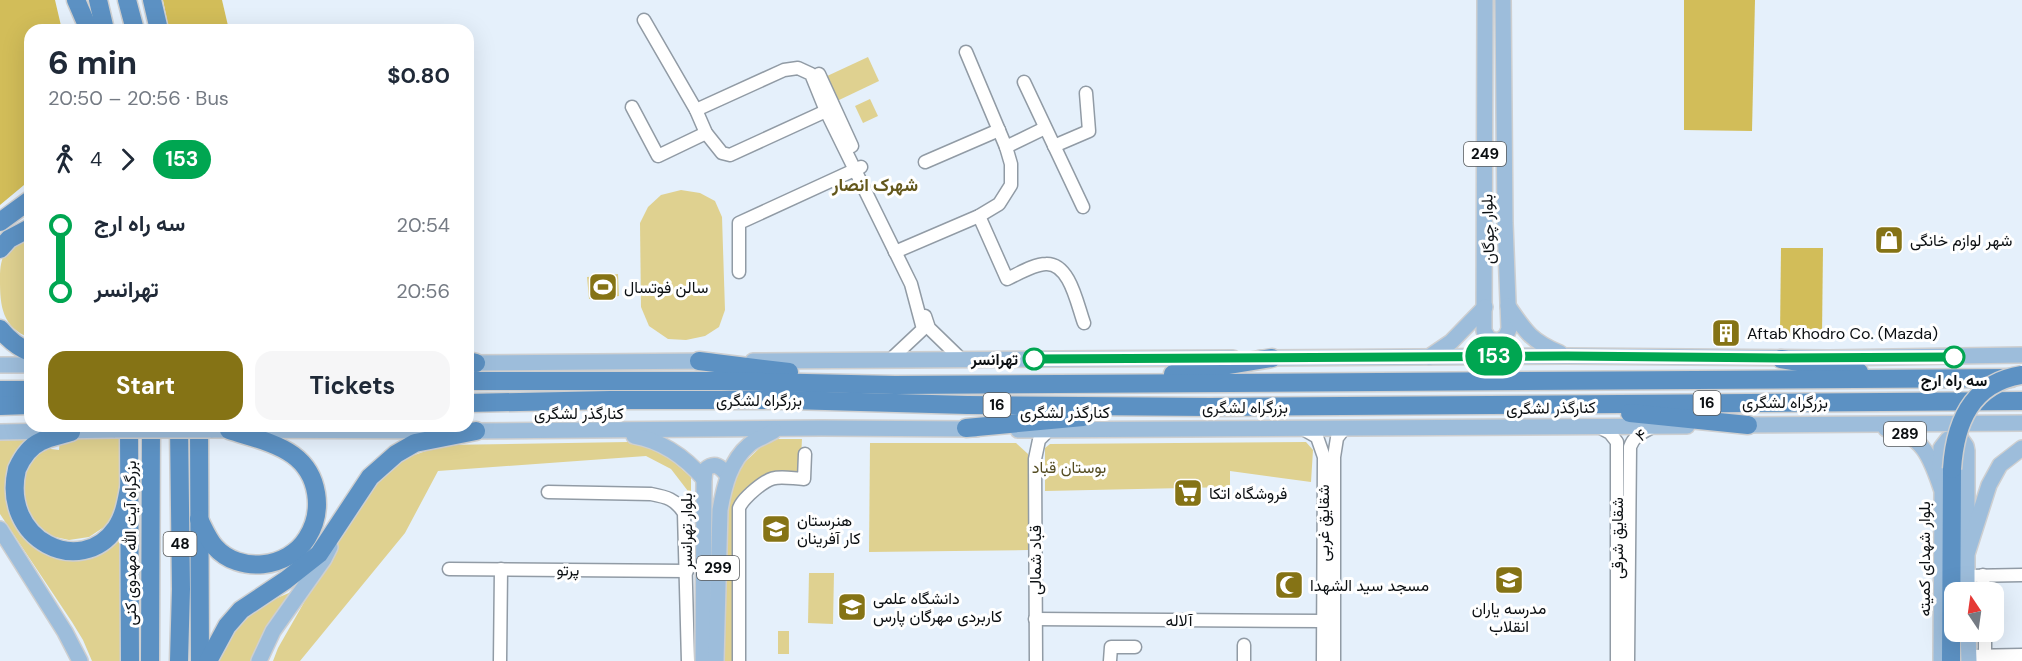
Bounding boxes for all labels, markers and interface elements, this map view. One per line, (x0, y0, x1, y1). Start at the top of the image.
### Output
text: 6 min (48, 41, 137, 84)
text: $0.80 (387, 61, 450, 90)
text: 20:50 – 20:56 · Bus (48, 85, 229, 111)
road number: 249 (1464, 142, 1506, 166)
icon: walk (48, 143, 81, 176)
icon: forward (111, 143, 144, 176)
text: 153 (165, 145, 199, 173)
text: 4 (90, 146, 102, 172)
district label: شهرک انصار (831, 173, 918, 197)
street label: بلوار چوگان (1476, 193, 1501, 265)
text: سه راه ارج (94, 209, 185, 238)
text: 20:54 (397, 212, 450, 238)
shop icon: شهر لوازم خانگی (1873, 224, 1905, 256)
place label: شهر لوازم خانگی (1910, 230, 2012, 251)
sports icon: سالن فوتسال (587, 271, 619, 303)
text: تهرانسر (94, 275, 159, 304)
place label: سالن فوتسال (624, 277, 708, 298)
text: 20:56 (396, 278, 450, 304)
building icon: Aftab Khodro Co. (Mazda) (1710, 317, 1742, 349)
place label: Aftab Khodro Co. (Mazda) (1747, 323, 1938, 344)
line badge: 153 (1460, 336, 1528, 376)
text: 153 (1477, 342, 1511, 370)
marker: سه راه ارج (1943, 346, 1965, 368)
marker: تهرانسر (1023, 348, 1045, 370)
place label: تهرانسر (970, 349, 1018, 370)
button: Start (48, 351, 243, 420)
button: Tickets (255, 351, 450, 420)
place label: سه راه ارج (1921, 370, 1987, 391)
street label: بزرگراه لشگری (716, 390, 802, 411)
road number: 16 (1694, 391, 1720, 415)
street label: بزرگراه لشگری (1742, 392, 1828, 413)
road number: 16 (984, 393, 1010, 417)
street label: بزرگراه لشگری (1202, 397, 1288, 418)
street label: کنارگذر لشگری (1506, 397, 1596, 419)
street label: کنارگذر لشگری (1020, 402, 1110, 423)
street label: کنارگذر لشگری (534, 403, 624, 424)
road number: 289 (1884, 422, 1926, 446)
street label: ۴ (1631, 424, 1651, 446)
park label: بوستان قباد (1032, 457, 1106, 478)
street label: بزرگراه آیت الله مهدوی کنی (120, 460, 141, 626)
supermarket icon: فروشگاه اتکا (1172, 477, 1204, 509)
place label: فروشگاه اتکا (1209, 483, 1287, 504)
street label: شقایق غربی (1313, 484, 1334, 562)
street label: بلوار تهرانسر (676, 493, 697, 570)
street label: شقایق شرقی (1607, 497, 1628, 579)
street label: بلوار شهدای کمیته (1914, 501, 1935, 617)
place label: هنرستان کار آفرینان (797, 510, 861, 549)
school or university icon: هنرستان کار آفرینان (760, 513, 792, 545)
street label: قباد شمالی (1025, 525, 1046, 595)
road number: 48 (164, 532, 196, 556)
road number: 299 (697, 556, 739, 580)
street label: پرتو (556, 559, 580, 582)
school or university icon: مدرسه یاران انقلاب (1493, 564, 1525, 596)
mosque icon: مسجد سید الشهدا (1273, 569, 1305, 601)
place label: مسجد سید الشهدا (1310, 575, 1429, 596)
north arrow (1944, 582, 2004, 642)
map controls (1944, 582, 2004, 642)
place label: دانشگاه علمی کاربردی مهرگان پارس (873, 588, 1002, 628)
school or university icon: دانشگاه علمی کاربردی مهرگان پارس (836, 591, 868, 623)
place label: مدرسه یاران انقلاب (1472, 598, 1546, 637)
street label: آلاله (1166, 610, 1194, 631)

